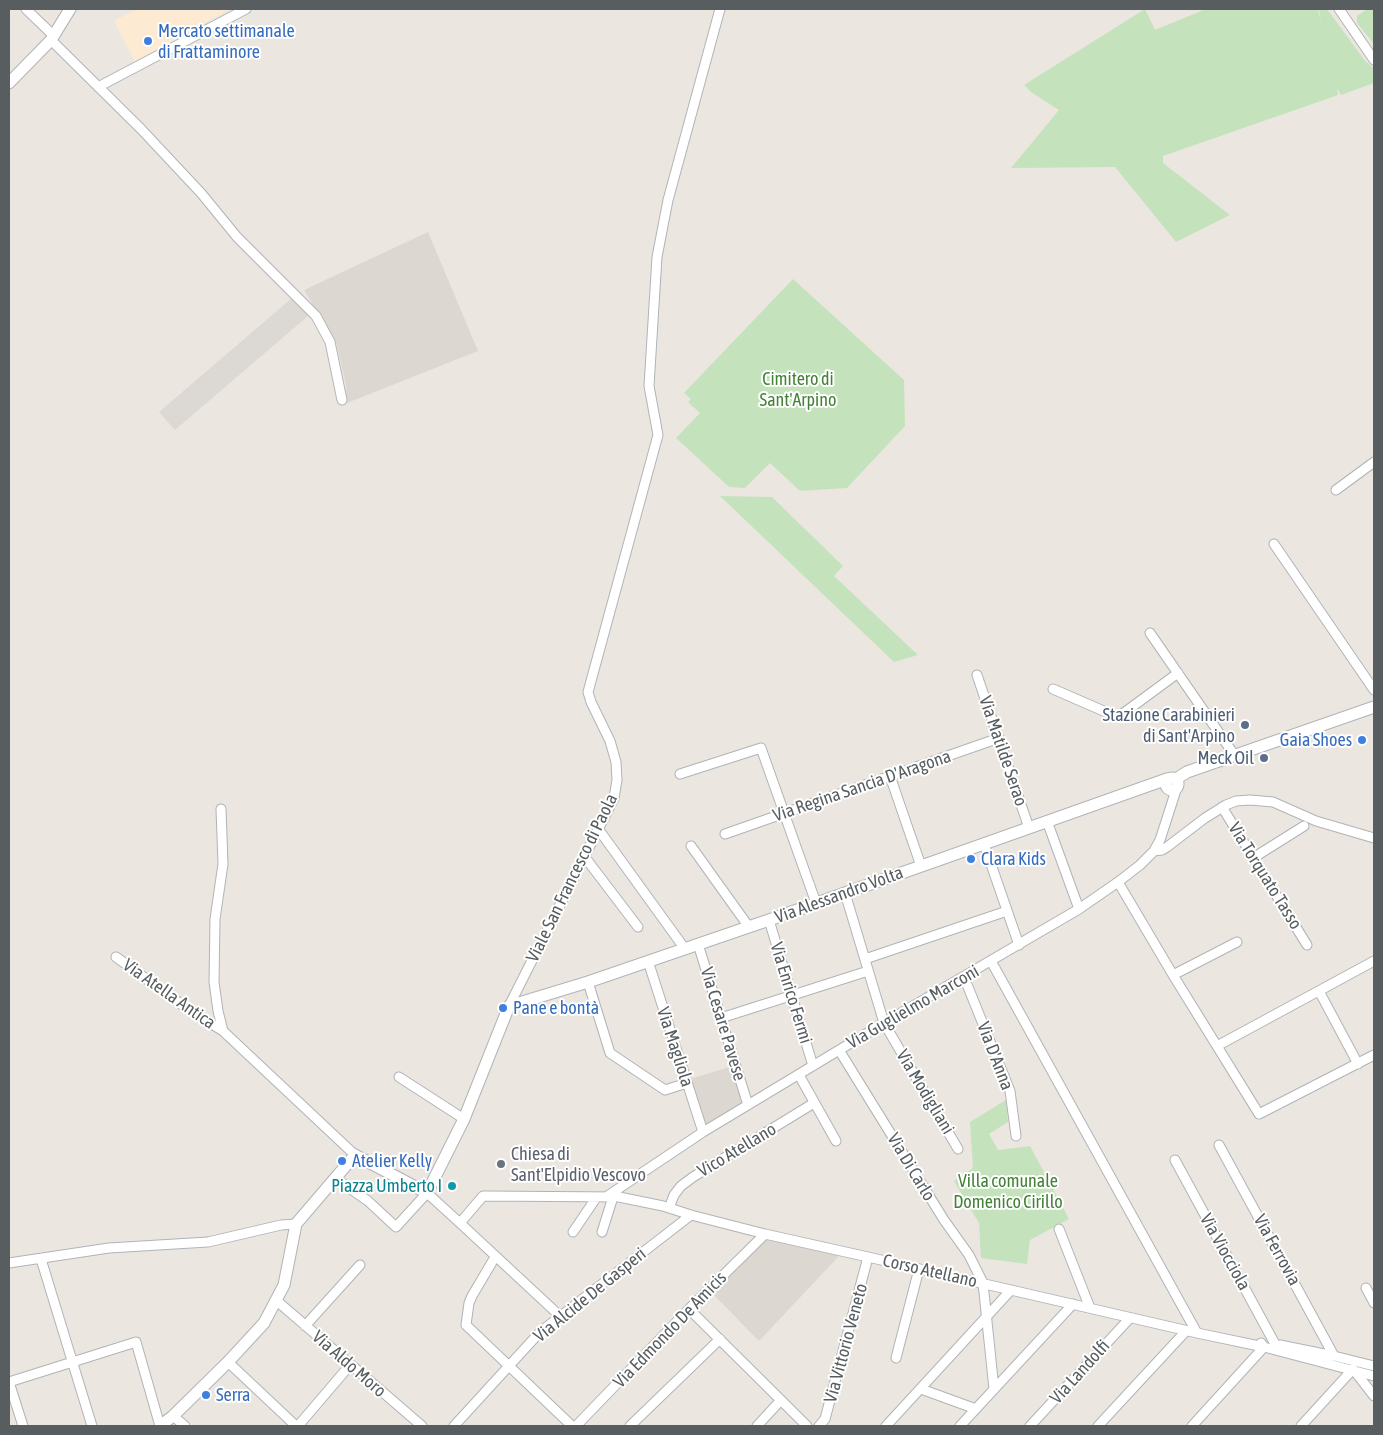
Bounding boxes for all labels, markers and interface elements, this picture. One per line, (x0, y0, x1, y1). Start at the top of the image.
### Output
place label: Mercato settimanale di Frattaminore (158, 20, 295, 62)
marker: Mercato settimanale di Frattaminore (142, 35, 154, 47)
park label: Cimitero di Sant'Arpino (760, 368, 836, 410)
street label: Via Matilde Serao (974, 693, 1032, 809)
place label: Stazione Carabinieri di Sant'Arpino (1102, 704, 1235, 746)
marker: Stazione Carabinieri di Sant'Arpino (1239, 719, 1251, 731)
place label: Gaia Shoes (1280, 729, 1352, 751)
marker: Gaia Shoes (1356, 734, 1368, 746)
street label: Via Regina Sancia D'Aragona (770, 745, 954, 827)
place label: Meck Oil (1197, 747, 1254, 769)
marker: Meck Oil (1258, 752, 1270, 764)
street label: Viale San Francesco di Paola (522, 790, 622, 966)
street label: Via Torquato Tasso (1223, 819, 1307, 933)
place label: Clara Kids (981, 848, 1046, 870)
marker: Clara Kids (965, 853, 977, 865)
street label: Via Alessandro Volta (772, 862, 906, 928)
street label: Via Enrico Fermi (765, 940, 817, 1046)
street label: Via Atella Antica (119, 954, 219, 1034)
street label: Via Guglielmo Marconi (843, 960, 983, 1054)
street label: Via Cesare Pavese (695, 965, 751, 1083)
place label: Pane e bontà (513, 997, 599, 1019)
marker: Pane e bontà (497, 1002, 509, 1014)
street label: Via Magliola (652, 1004, 698, 1090)
street label: Via D'Anna (972, 1019, 1018, 1093)
street label: Via Modigliani (891, 1046, 959, 1138)
street label: Vico Atellano (694, 1118, 780, 1182)
street label: Via Di Carlo (882, 1129, 940, 1205)
place label: Chiesa di Sant'Elpidio Vescovo (511, 1143, 646, 1186)
place label: Atelier Kelly (352, 1150, 432, 1172)
marker: Atelier Kelly (336, 1155, 348, 1167)
marker: Chiesa di Sant'Elpidio Vescovo (495, 1158, 507, 1170)
park label: Villa comunale Domenico Cirillo (953, 1170, 1063, 1212)
place label: Piazza Umberto I (331, 1175, 442, 1197)
marker: Piazza Umberto I (446, 1180, 458, 1192)
street label: Via Viocciola (1195, 1210, 1255, 1294)
street label: Via Ferrovia (1249, 1211, 1305, 1289)
street label: Via Alcide De Gasperi (529, 1243, 651, 1347)
street label: Corso Atellano (881, 1250, 979, 1292)
street label: Via Edmondo De Amicis (609, 1267, 731, 1393)
street label: Via Vittorio Veneto (820, 1281, 872, 1405)
street label: Via Aldo Moro (308, 1326, 390, 1402)
street label: Via Landolfi (1046, 1336, 1114, 1408)
place label: Serra (216, 1384, 250, 1406)
marker: Serra (200, 1389, 212, 1401)

